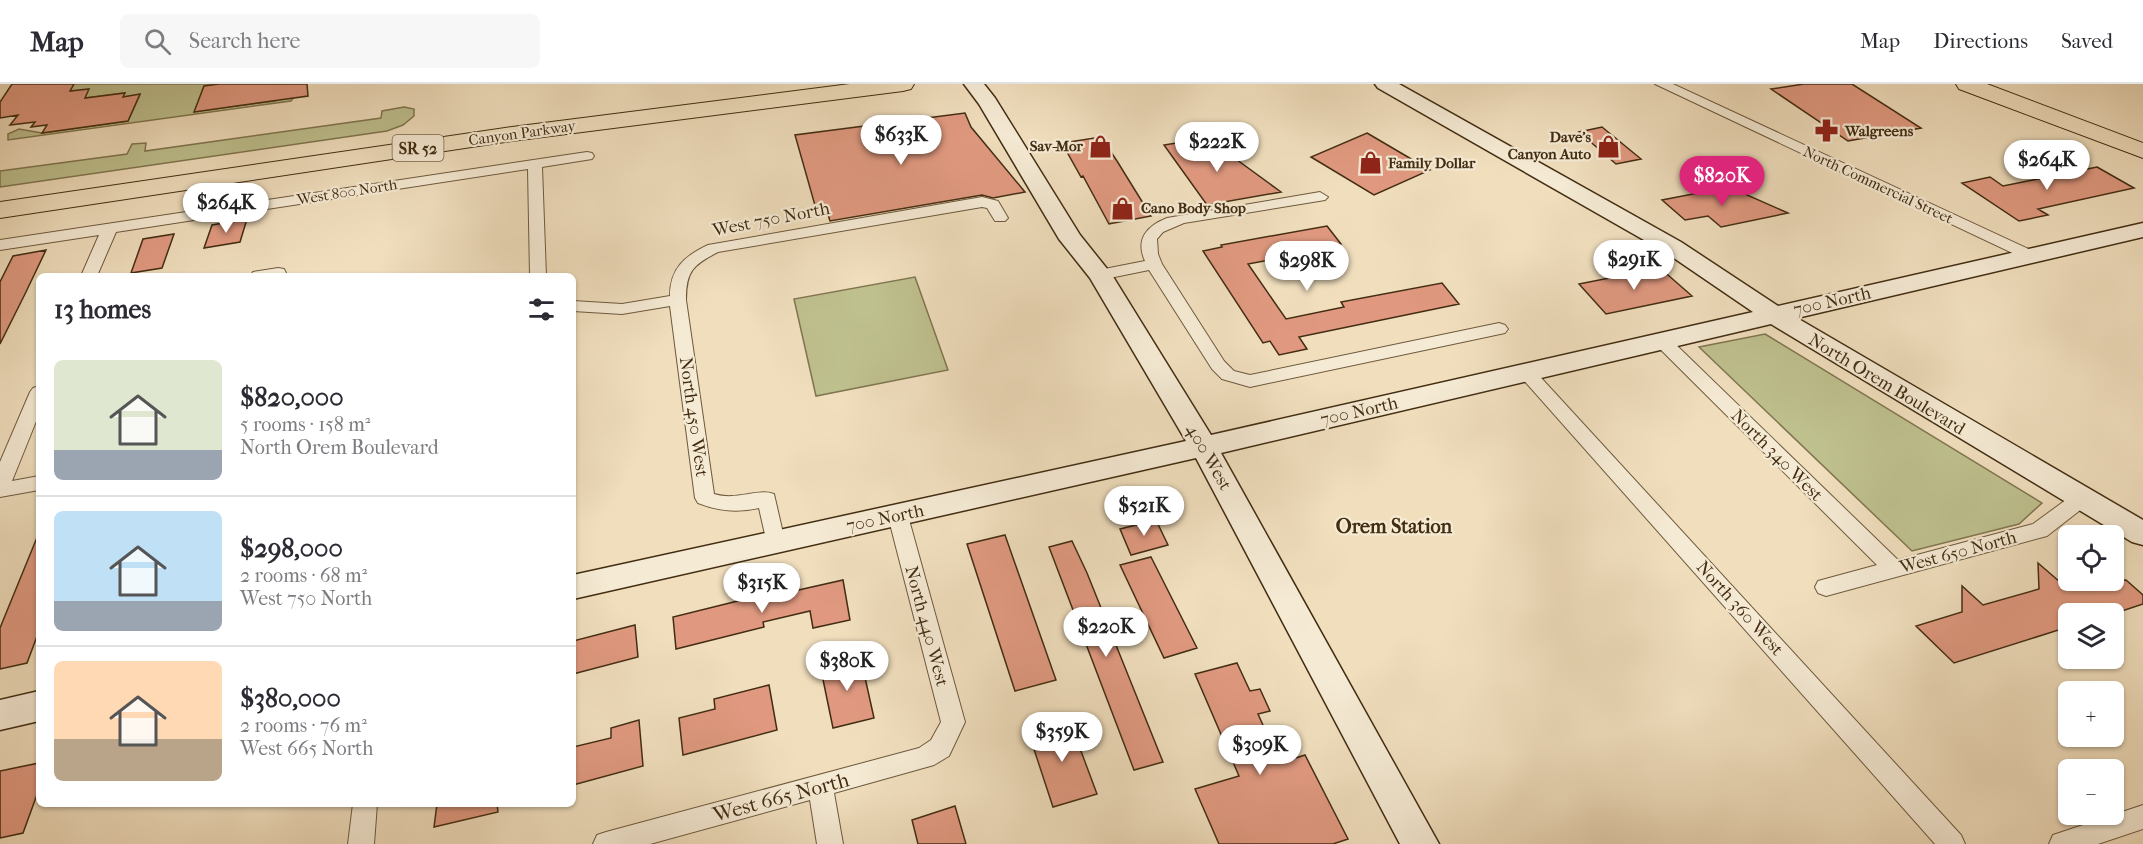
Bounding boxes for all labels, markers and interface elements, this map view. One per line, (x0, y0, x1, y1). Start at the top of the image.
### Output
search box (120, 14, 540, 68)
text: Map (30, 25, 84, 58)
icon: search (141, 25, 174, 58)
text: Search here (189, 28, 300, 54)
text: Map (1860, 29, 1900, 53)
text: Directions (1933, 29, 2028, 53)
text: Saved (2061, 29, 2113, 53)
pin: $633K (859, 115, 943, 166)
street label: Canyon Parkway (467, 116, 578, 149)
pharmacy icon: Walgreens (1814, 118, 1840, 144)
pin: $222K (1175, 122, 1259, 173)
place label: Walgreens (1844, 122, 1914, 140)
text: $633K (875, 123, 927, 146)
place label: Dave's Canyon Auto (1508, 128, 1591, 163)
text: $222K (1189, 130, 1245, 153)
shop icon: Sav-Mor (1088, 133, 1114, 159)
shop icon: Dave's Canyon Auto (1596, 133, 1622, 159)
road number: SR 52 (392, 135, 444, 161)
place label: Sav-Mor (1030, 137, 1084, 155)
pin: $264K (2005, 140, 2089, 191)
street label: North Commercial Street (1800, 142, 1956, 228)
text: $264K (2018, 148, 2076, 171)
shop icon: Family Dollar (1357, 150, 1383, 176)
place label: Family Dollar (1387, 154, 1476, 172)
pin: $820K (1680, 156, 1764, 207)
text: $820K (1694, 164, 1750, 187)
street label: West 800 North (295, 175, 399, 209)
pin: $264K (184, 183, 268, 234)
text: $264K (197, 191, 255, 214)
shop icon: Cano Body Shop (1110, 195, 1136, 221)
street label: West 750 North (710, 198, 832, 241)
place label: Cano Body Shop (1141, 199, 1246, 217)
pin: $291K (1592, 240, 1676, 291)
pin: $298K (1265, 241, 1349, 292)
text: $291K (1607, 248, 1661, 271)
text: $298K (1279, 249, 1335, 272)
street label: 700 North (1791, 282, 1873, 321)
icon: filters (525, 293, 558, 326)
text: 13 homes (54, 294, 151, 325)
street label: North Orem Boulevard (1805, 329, 1969, 440)
street label: North 450 West (675, 356, 712, 479)
text: $820,000 (240, 382, 344, 413)
icon: home (102, 384, 174, 456)
street label: 700 North (1318, 392, 1400, 431)
street label: North 340 West (1727, 405, 1827, 506)
text: 5 rooms · 158 m² (240, 413, 370, 436)
street label: 400 West (1181, 420, 1236, 495)
text: North Orem Boulevard (240, 436, 439, 459)
pin: $521K (1102, 486, 1186, 537)
text: $521K (1118, 494, 1170, 517)
street label: 700 North (844, 500, 926, 537)
district label: Orem Station (1336, 515, 1453, 538)
map controls (2058, 525, 2124, 825)
button: locate (2058, 525, 2124, 591)
street label: West 650 North (1896, 527, 2019, 578)
text: $298,000 (240, 533, 343, 564)
icon: home (102, 535, 174, 607)
street label: North 360 West (1692, 557, 1788, 660)
pin: $315K (720, 563, 804, 614)
street label: North 440 West (900, 563, 953, 689)
text: 2 rooms · 68 m² (240, 564, 367, 587)
text: $315K (737, 571, 787, 594)
text: West 750 North (240, 587, 372, 610)
button: layers (2058, 603, 2124, 669)
pin: $220K (1064, 607, 1148, 658)
text: $220K (1077, 615, 1135, 638)
pin: $380K (805, 641, 889, 692)
text: $380K (820, 649, 874, 672)
button: + (2058, 681, 2124, 747)
text: $380,000 (240, 683, 341, 714)
icon: home (102, 685, 174, 757)
pin: $359K (1020, 712, 1104, 763)
text: 2 rooms · 76 m² (240, 714, 367, 737)
text: $359K (1036, 720, 1088, 743)
pin: $309K (1218, 725, 1302, 776)
text: $309K (1232, 733, 1288, 756)
text: West 665 North (240, 737, 373, 760)
button: − (2058, 759, 2124, 825)
street label: West 665 North (709, 767, 852, 827)

